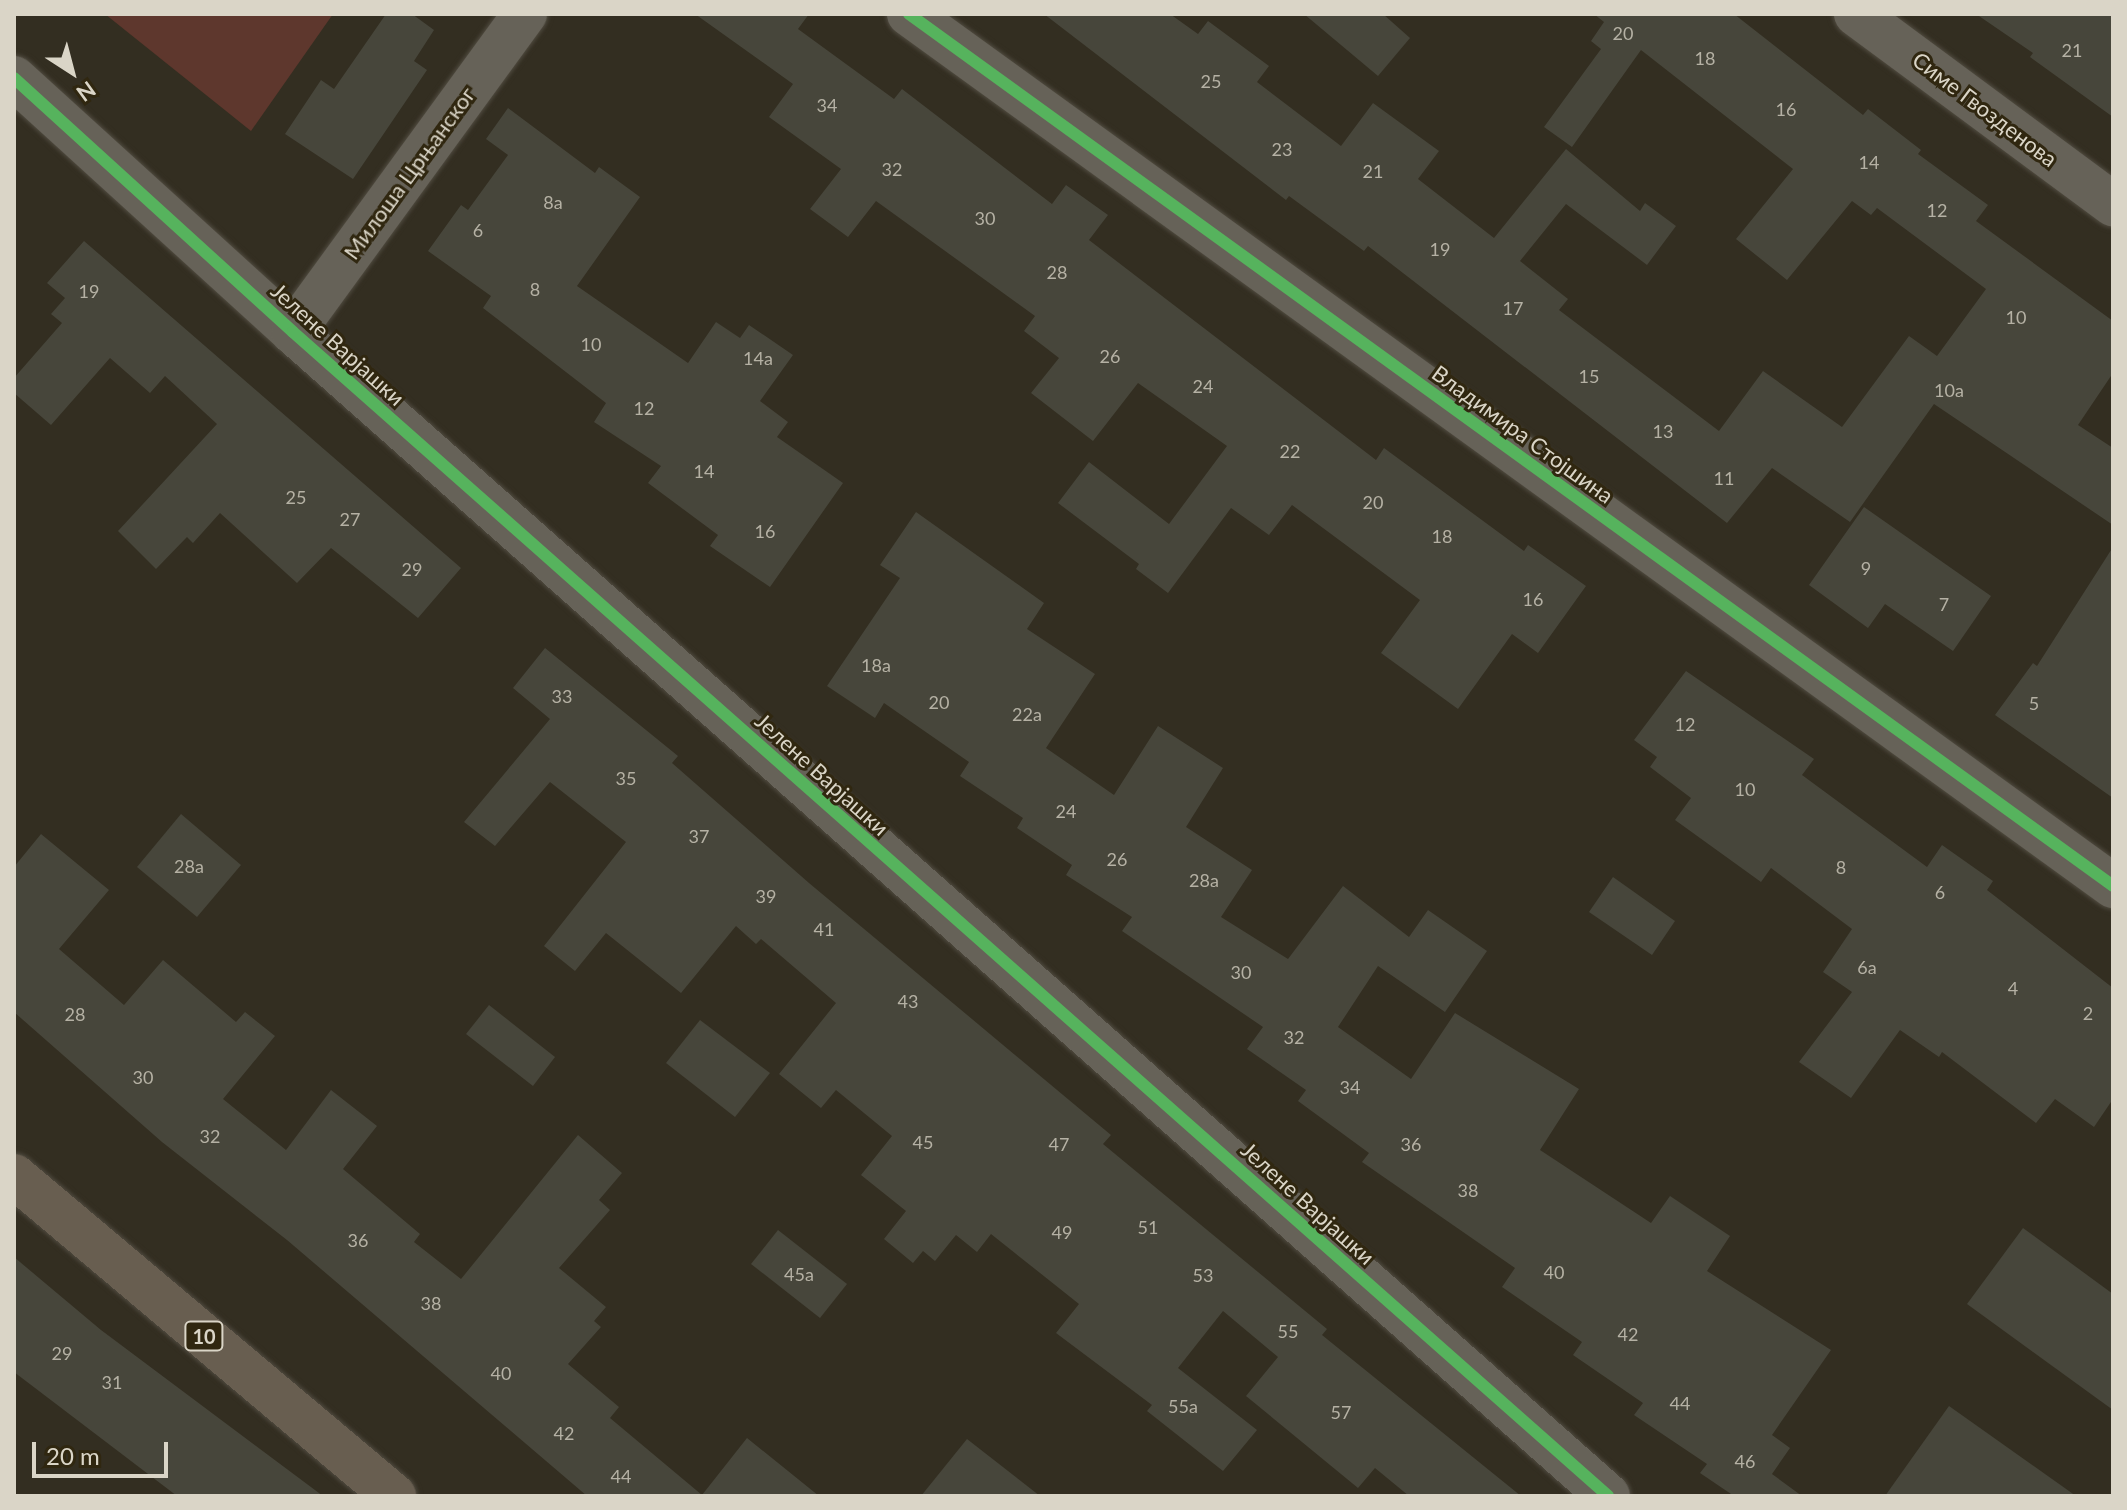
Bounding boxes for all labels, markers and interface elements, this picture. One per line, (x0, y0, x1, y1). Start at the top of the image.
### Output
house number: 20 (1613, 22, 1633, 44)
north arrow (32, 32, 112, 112)
house number: 21 (2062, 39, 2082, 61)
street label: Симе Гвозденова (1908, 46, 2062, 172)
house number: 18 (1695, 47, 1715, 69)
house number: 25 (1201, 70, 1221, 92)
text: N (72, 76, 101, 108)
street label: Милоша Црњанског (338, 82, 480, 264)
house number: 34 (817, 94, 837, 116)
house number: 16 (1776, 98, 1796, 120)
house number: 23 (1272, 138, 1292, 160)
house number: 14 (1859, 151, 1879, 173)
house number: 32 (882, 158, 902, 180)
house number: 21 (1363, 160, 1383, 182)
house number: 8a (543, 191, 563, 213)
house number: 12 (1927, 199, 1947, 221)
house number: 30 (975, 207, 995, 229)
house number: 6 (473, 219, 483, 241)
house number: 19 (1430, 238, 1450, 260)
house number: 28 (1047, 261, 1067, 283)
street label: Јелене Варјашки (266, 277, 410, 411)
house number: 8 (530, 278, 540, 300)
house number: 19 (79, 280, 99, 302)
house number: 17 (1503, 297, 1523, 319)
house number: 10 (2006, 306, 2026, 328)
house number: 10 (581, 333, 601, 355)
house number: 26 (1100, 345, 1120, 367)
house number: 14a (743, 347, 773, 369)
street label: Владимира Стојшина (1427, 359, 1619, 509)
house number: 15 (1579, 365, 1599, 387)
house number: 24 (1193, 375, 1213, 397)
house number: 10a (1934, 379, 1964, 401)
house number: 12 (634, 397, 654, 419)
house number: 13 (1653, 420, 1673, 442)
house number: 22 (1280, 440, 1300, 462)
house number: 14 (694, 460, 714, 482)
house number: 11 (1714, 467, 1734, 489)
house number: 25 (286, 486, 306, 508)
house number: 20 (1363, 491, 1383, 513)
house number: 27 (340, 508, 360, 530)
house number: 16 (755, 520, 775, 542)
house number: 18 (1432, 525, 1452, 547)
house number: 9 (1861, 557, 1871, 579)
house number: 29 (402, 558, 422, 580)
house number: 16 (1523, 588, 1543, 610)
house number: 7 (1939, 593, 1949, 615)
house number: 18a (861, 654, 891, 676)
house number: 33 (552, 685, 572, 707)
house number: 20 (929, 691, 949, 713)
house number: 5 (2029, 692, 2039, 714)
house number: 22a (1012, 703, 1042, 725)
street label: Јелене Варјашки (750, 707, 894, 841)
house number: 12 (1675, 713, 1695, 735)
house number: 35 (616, 767, 636, 789)
house number: 10 (1735, 778, 1755, 800)
house number: 24 (1056, 800, 1076, 822)
house number: 37 (689, 825, 709, 847)
house number: 26 (1107, 848, 1127, 870)
house number: 28a (174, 855, 204, 877)
house number: 8 (1836, 856, 1846, 878)
house number: 28a (1189, 869, 1219, 891)
house number: 6 (1935, 881, 1945, 903)
house number: 39 (756, 885, 776, 907)
house number: 41 (814, 918, 834, 940)
house number: 6a (1857, 956, 1877, 978)
house number: 30 (1231, 961, 1251, 983)
house number: 4 (2008, 977, 2018, 999)
house number: 43 (898, 990, 918, 1012)
house number: 2 (2083, 1002, 2093, 1024)
house number: 28 (65, 1003, 85, 1025)
house number: 32 (1284, 1026, 1304, 1048)
house number: 30 (133, 1066, 153, 1088)
house number: 34 (1340, 1076, 1360, 1098)
house number: 32 (200, 1125, 220, 1147)
house number: 45 (913, 1131, 933, 1153)
house number: 47 (1049, 1133, 1069, 1155)
house number: 36 (1401, 1133, 1421, 1155)
street label: Јелене Варјашки (1236, 1136, 1380, 1270)
house number: 38 (1458, 1179, 1478, 1201)
house number: 51 (1138, 1216, 1158, 1238)
house number: 49 (1052, 1221, 1072, 1243)
house number: 36 (348, 1229, 368, 1251)
house number: 40 (1544, 1261, 1564, 1283)
house number: 45a (784, 1263, 814, 1285)
house number: 53 (1193, 1264, 1213, 1286)
house number: 38 (421, 1292, 441, 1314)
road number: 10 (184, 1320, 224, 1352)
house number: 55 (1278, 1320, 1298, 1342)
house number: 42 (1618, 1323, 1638, 1345)
house number: 29 (52, 1342, 72, 1364)
house number: 40 (491, 1362, 511, 1384)
house number: 31 (102, 1371, 122, 1393)
house number: 44 (1670, 1392, 1690, 1414)
house number: 55a (1168, 1395, 1198, 1417)
house number: 57 (1331, 1401, 1351, 1423)
house number: 42 (554, 1422, 574, 1444)
scale bar (36, 1426, 172, 1476)
text: 20 m (46, 1441, 100, 1470)
house number: 46 (1735, 1450, 1755, 1472)
house number: 44 (611, 1465, 631, 1487)

